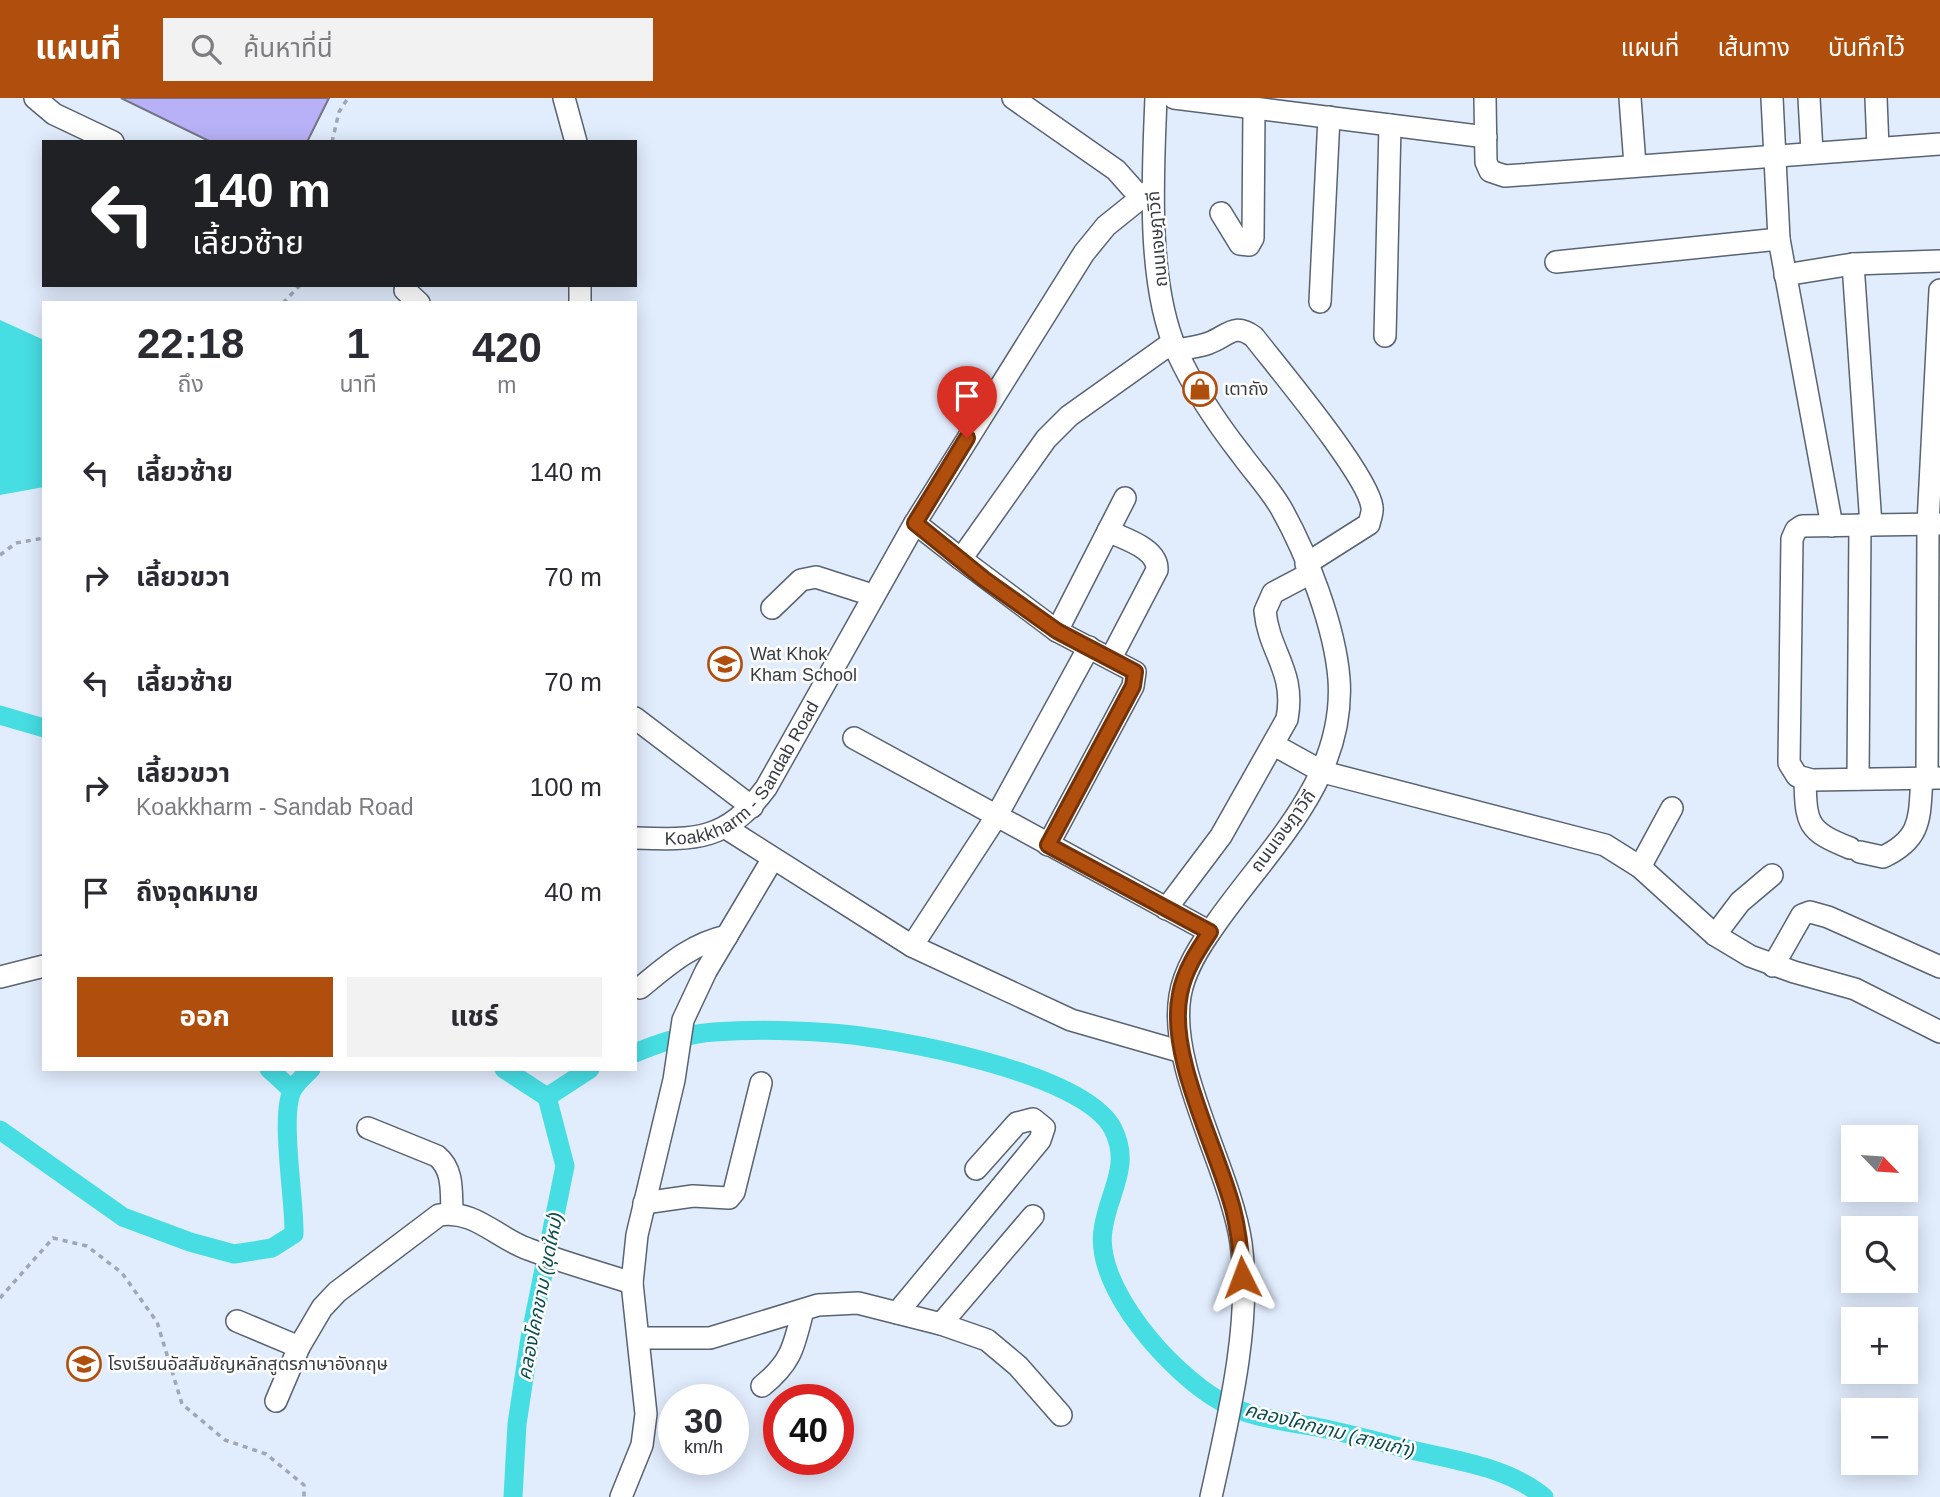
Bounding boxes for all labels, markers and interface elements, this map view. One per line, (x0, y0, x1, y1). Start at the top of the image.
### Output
search box (163, 18, 653, 81)
text: แผนที่ (35, 29, 121, 66)
icon: search (187, 30, 225, 68)
text: ค้นหาที่นี่ (243, 33, 333, 63)
text: แผนที่ (1621, 34, 1679, 61)
text: เส้นทาง (1717, 34, 1790, 61)
text: บันทึกไว้ (1828, 34, 1905, 61)
text: 140 m (192, 163, 331, 217)
icon: left (77, 168, 168, 259)
street label: ถนนเจษฎาวิถี (1143, 190, 1171, 288)
text: เลี้ยวซ้าย (192, 225, 304, 261)
text: 22:18 (137, 320, 244, 367)
text: 1 (346, 320, 370, 367)
text: 420 (472, 324, 542, 371)
pin (937, 366, 997, 438)
shop icon: เตาถัง (1181, 370, 1219, 408)
text: ถึง (178, 371, 204, 397)
text: นาที (339, 371, 377, 397)
text: m (497, 372, 517, 398)
icon: arrive (948, 377, 986, 415)
place label: เตาถัง (1224, 379, 1268, 399)
icon: left (77, 454, 115, 492)
text: เลี้ยวซ้าย (136, 457, 233, 487)
text: 140 m (530, 457, 602, 487)
icon: right (77, 559, 115, 597)
text: เลี้ยวขวา (136, 562, 230, 592)
text: 70 m (544, 562, 602, 592)
place label: Wat Khok Kham School (750, 644, 857, 685)
school or university icon: Wat Khok Kham School (706, 645, 744, 683)
icon: left (77, 664, 115, 702)
text: เลี้ยวซ้าย (136, 667, 233, 697)
text: 70 m (544, 667, 602, 697)
street label: Koakkharm - Sandab Road (664, 698, 823, 849)
text: เลี้ยวขวา (136, 758, 230, 788)
icon: right (77, 769, 115, 807)
text: 100 m (530, 772, 602, 802)
street label: ถนนเจษฎาวิถี (1247, 786, 1319, 876)
text: Koakkharm - Sandab Road (136, 794, 413, 820)
icon: arrive (77, 874, 115, 912)
text: ถึงจุดหมาย (136, 877, 259, 907)
text: 40 m (544, 877, 602, 907)
button: ออก (77, 977, 333, 1057)
button: แชร์ (347, 977, 602, 1057)
north arrow (1841, 1125, 1918, 1202)
map controls (1841, 1125, 1918, 1475)
water label: คลองโคกขาม (ขุดใหม่) (513, 1210, 568, 1382)
button: search (1841, 1216, 1918, 1293)
position arrow (1205, 1240, 1279, 1314)
button: + (1841, 1307, 1918, 1384)
school or university icon: โรงเรียนอัสสัมชัญหลักสูตรภาษาอังกฤษ (65, 1345, 103, 1383)
place label: โรงเรียนอัสสัมชัญหลักสูตรภาษาอังกฤษ (108, 1354, 388, 1376)
speed limit sign: 40 (763, 1384, 854, 1475)
button: − (1841, 1398, 1918, 1475)
water label: คลองโคกขาม (สายเก่า) (1243, 1399, 1417, 1461)
text: 30 (684, 1401, 723, 1440)
text: km/h (684, 1437, 723, 1457)

